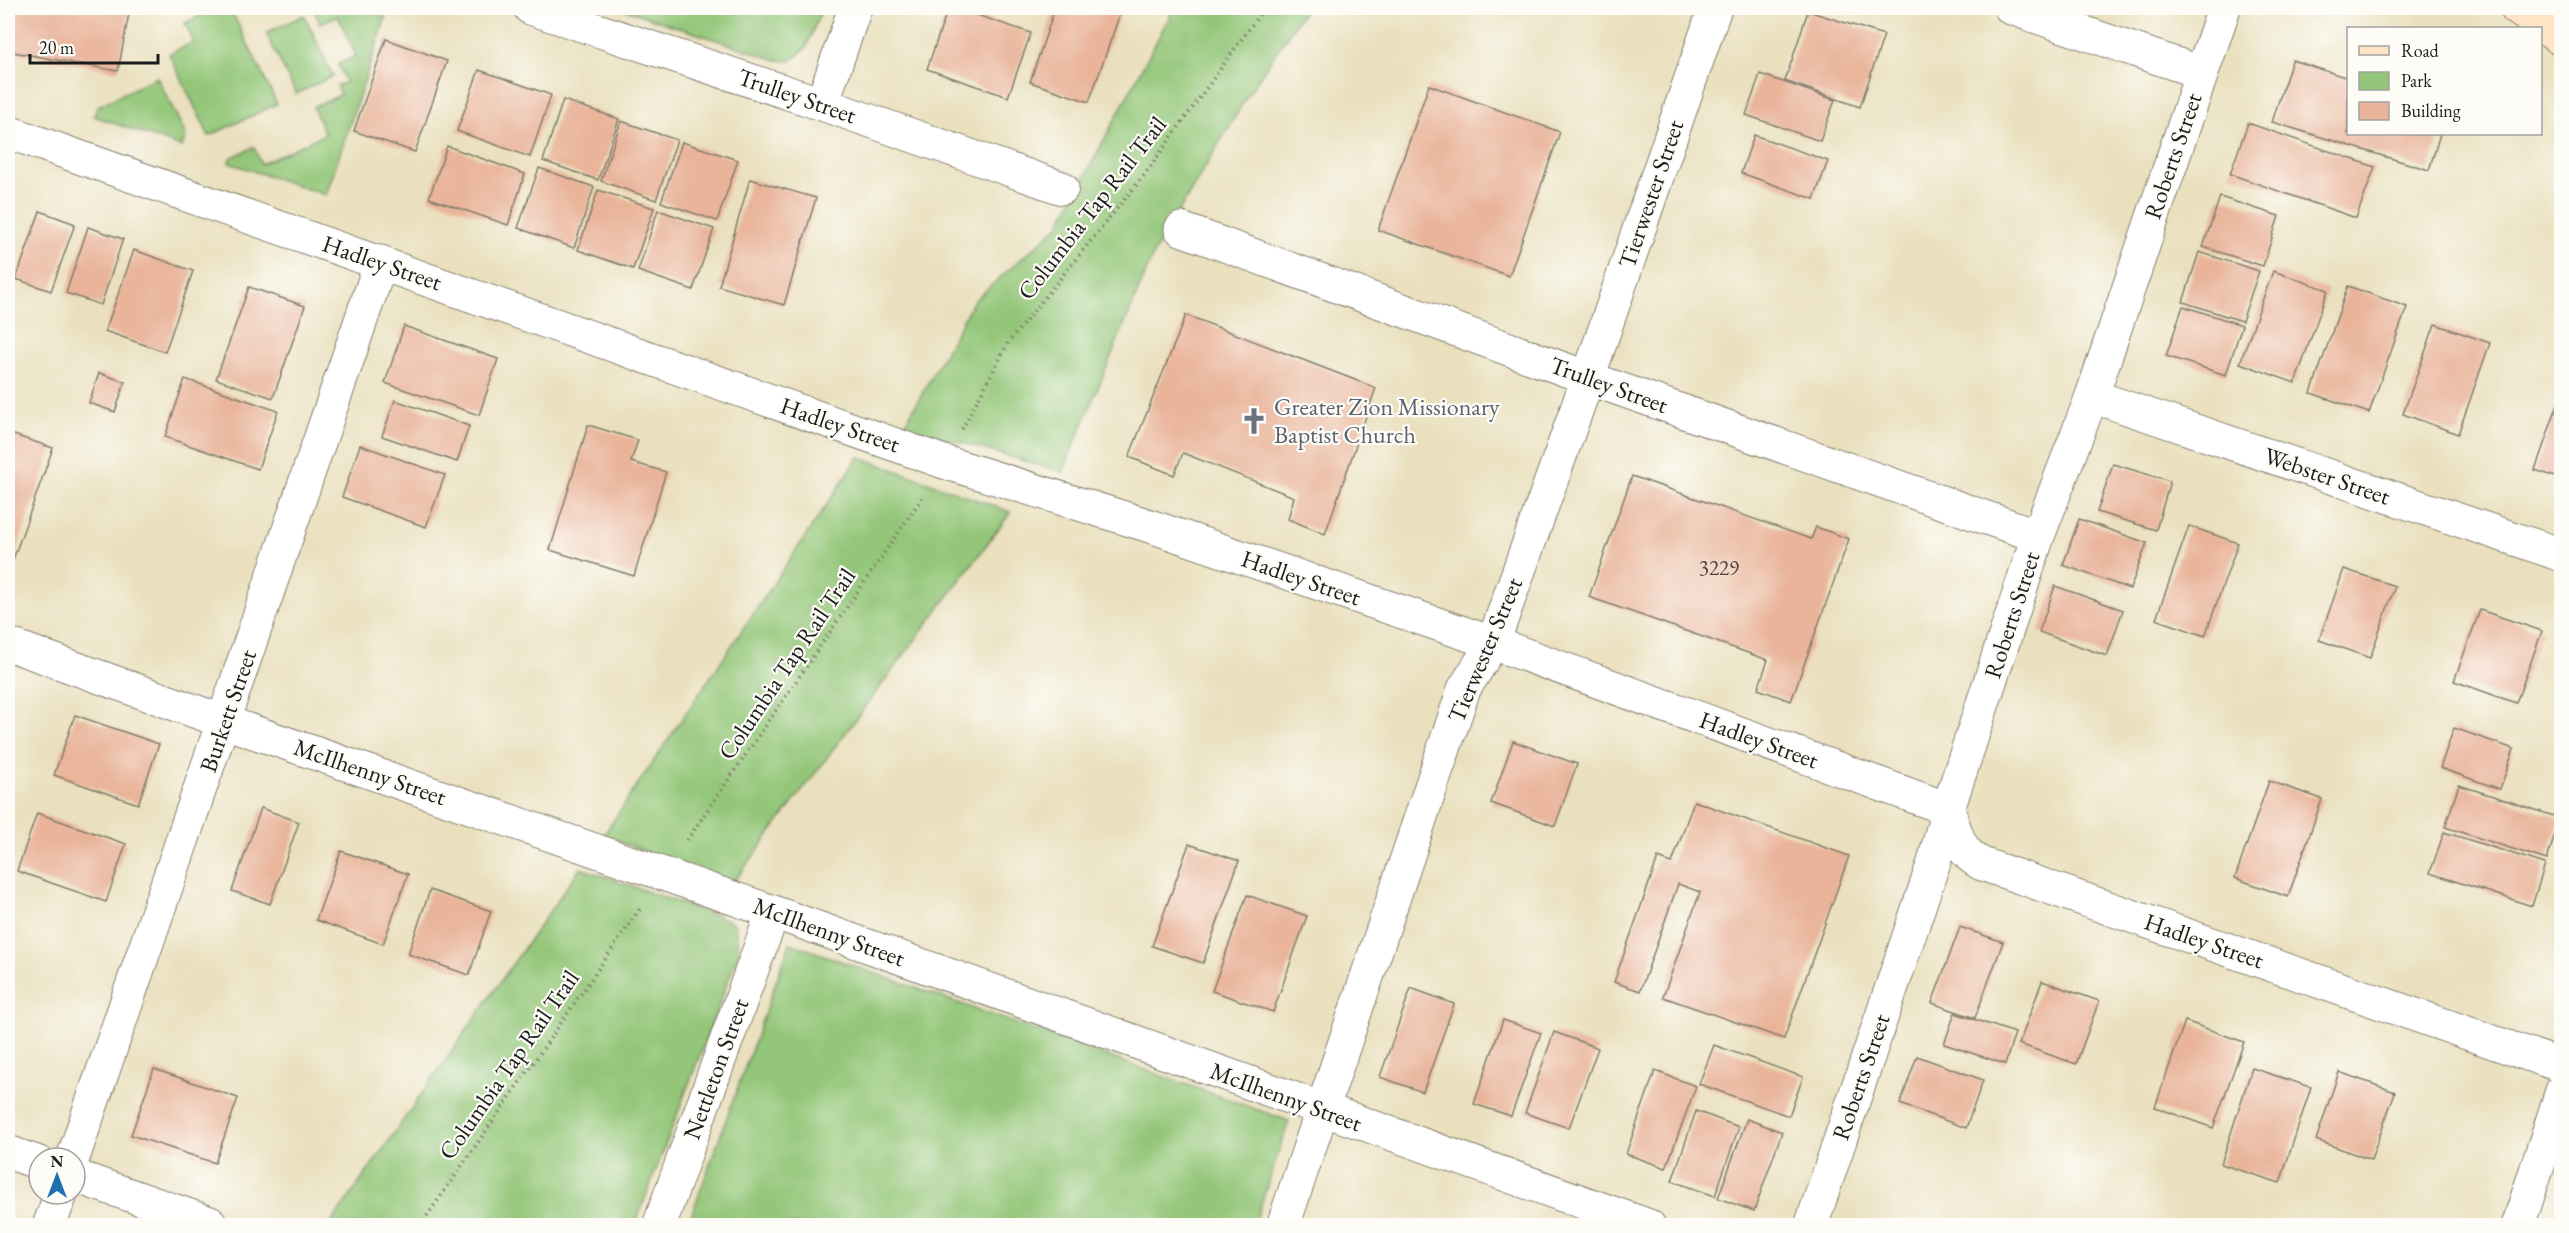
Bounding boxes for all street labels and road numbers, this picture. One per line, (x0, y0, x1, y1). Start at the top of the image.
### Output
street label: Trulley Street (734, 61, 861, 130)
street label: Roberts Street (2136, 88, 2209, 223)
street label: Columbia Tap Rail Trail (1010, 109, 1173, 306)
street label: Tierwester Street (1611, 115, 1691, 272)
street label: Hadley Street (318, 228, 446, 298)
street label: Trulley Street (1546, 349, 1673, 420)
street label: Hadley Street (776, 390, 904, 460)
street label: Webster Street (2260, 439, 2395, 512)
street label: Hadley Street (1237, 543, 1365, 613)
street label: Roberts Street (1976, 547, 2047, 682)
street label: Columbia Tap Rail Trail (711, 562, 862, 766)
street label: Tierwester Street (1440, 572, 1529, 727)
street label: Burkett Street (192, 645, 263, 776)
street label: Hadley Street (1695, 704, 1823, 776)
street label: McIlhenny Street (290, 731, 451, 812)
street label: McIlhenny Street (749, 890, 910, 973)
street label: Hadley Street (2140, 906, 2268, 976)
street label: Columbia Tap Rail Trail (431, 964, 586, 1166)
street label: Nettleton Street (676, 993, 756, 1144)
street label: Roberts Street (1824, 1009, 1897, 1144)
street label: McIlhenny Street (1206, 1055, 1367, 1138)

